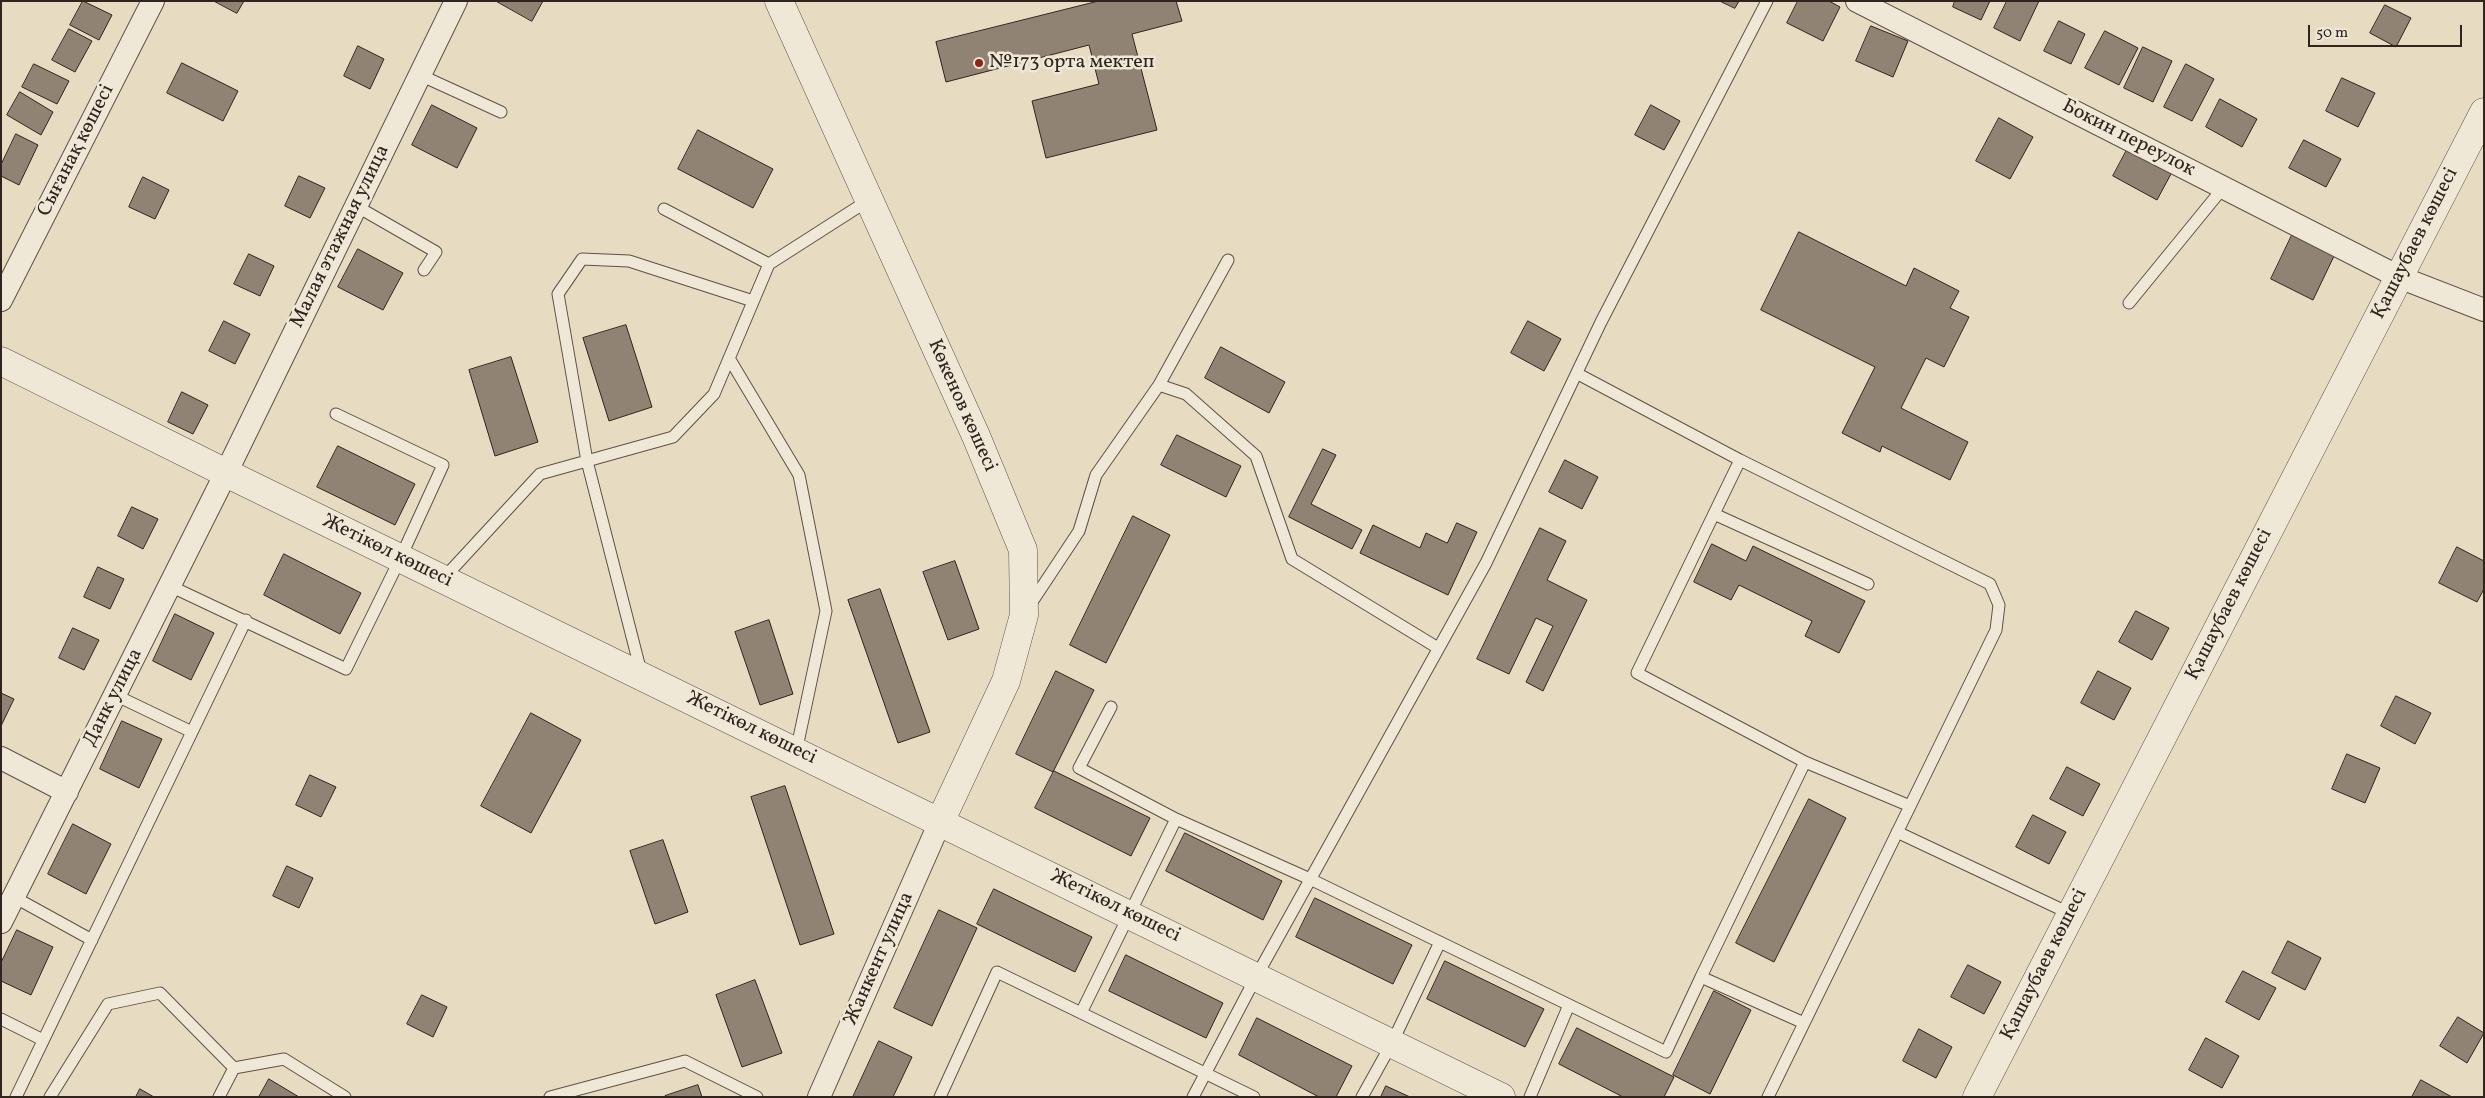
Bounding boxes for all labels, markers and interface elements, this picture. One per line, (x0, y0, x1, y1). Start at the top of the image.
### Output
scale bar (2310, 15, 2464, 47)
text: 50 m (2316, 23, 2348, 44)
place label: №173 орта мектеп (989, 51, 1154, 75)
marker: №173 орта мектеп (973, 57, 985, 69)
street label: Сығанақ көшесі (33, 81, 121, 221)
street label: Бокин переулок (2057, 95, 2199, 183)
street label: Малая этажная улица (286, 141, 396, 333)
street label: Қашаубаев көшесі (2367, 164, 2465, 324)
street label: Көкенов көшесі (921, 336, 1001, 476)
street label: Жетікөл көшесі (318, 510, 456, 594)
street label: Қашаубаев көшесі (2181, 525, 2279, 685)
street label: Данк улица (79, 645, 149, 751)
street label: Жетікөл көшесі (682, 687, 820, 771)
street label: Жетікөл көшесі (1046, 865, 1184, 949)
street label: Қашаубаев көшесі (1996, 885, 2094, 1045)
street label: Жанкент улица (840, 889, 920, 1029)

